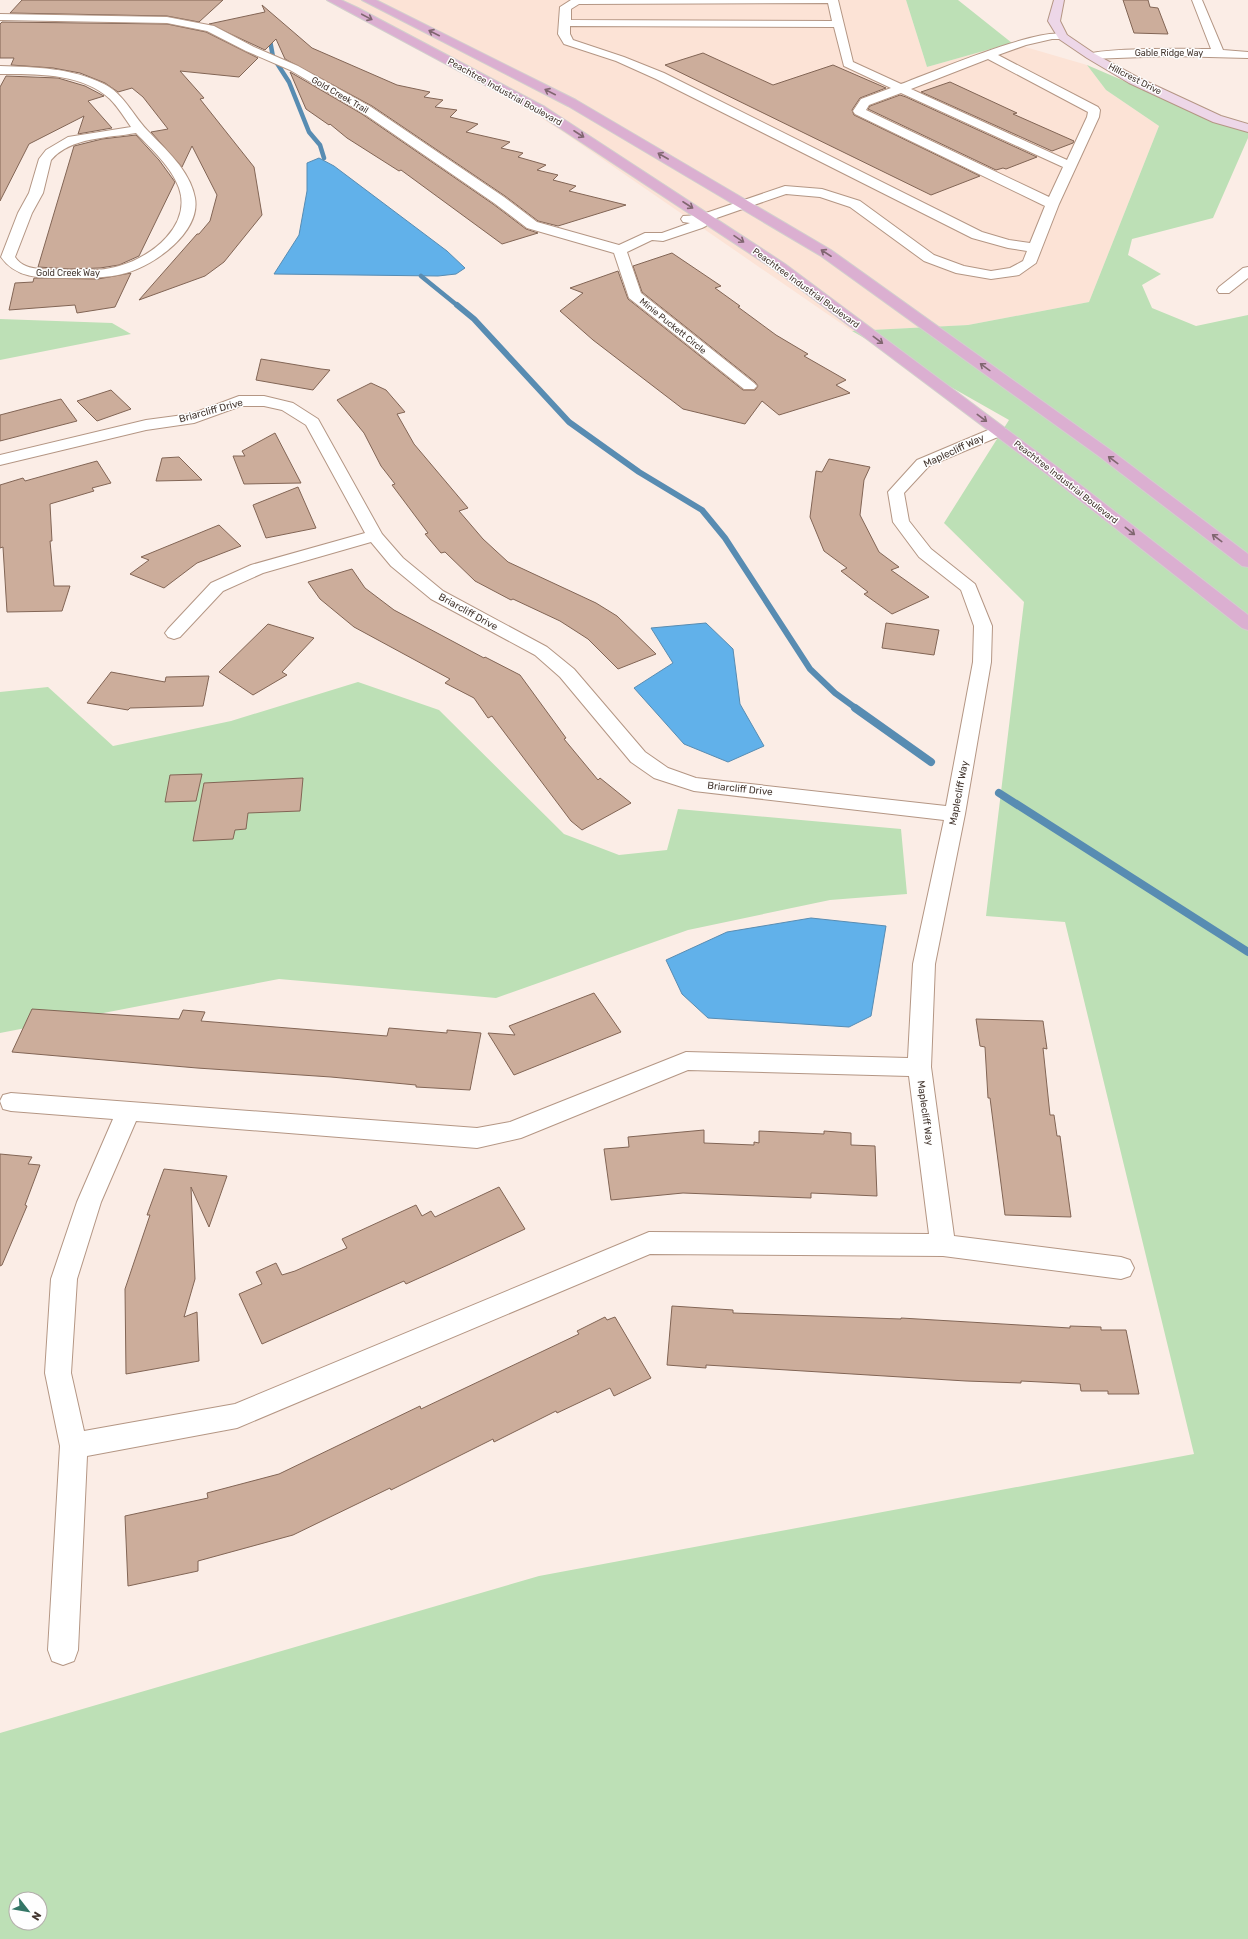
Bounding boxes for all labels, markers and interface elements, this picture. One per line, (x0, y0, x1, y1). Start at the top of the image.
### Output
one-way arrow (361, 13, 373, 21)
one-way arrow (428, 29, 440, 36)
street label: Gable Ridge Way (1135, 48, 1203, 58)
street label: Peachtree Industrial Boulevard (446, 56, 564, 128)
street label: Hillcrest Drive (1107, 61, 1163, 97)
street label: Gold Creek Trail (310, 75, 370, 115)
one-way arrow (544, 88, 556, 95)
one-way arrow (573, 130, 584, 138)
one-way arrow (657, 152, 669, 160)
one-way arrow (682, 201, 693, 209)
one-way arrow (733, 235, 744, 243)
street label: Peachtree Industrial Boulevard (751, 246, 861, 330)
one-way arrow (820, 249, 832, 257)
street label: Gold Creek Way (36, 268, 100, 278)
street label: Minie Puckett Circle (638, 296, 708, 356)
one-way arrow (872, 336, 883, 344)
one-way arrow (980, 363, 991, 372)
street label: Briarcliff Drive (178, 397, 245, 425)
one-way arrow (976, 414, 987, 422)
street label: Maplecliff Way (922, 432, 987, 470)
street label: Peachtree Industrial Boulevard (1012, 438, 1120, 526)
one-way arrow (1108, 456, 1119, 464)
one-way arrow (1124, 527, 1135, 535)
one-way arrow (1211, 534, 1222, 542)
street label: Briarcliff Drive (436, 591, 500, 633)
street label: Maplecliff Way (947, 759, 971, 826)
street label: Briarcliff Drive (707, 780, 774, 798)
street label: Maplecliff Way (914, 1080, 936, 1147)
north arrow (8, 1891, 48, 1931)
text: N (28, 1909, 44, 1923)

